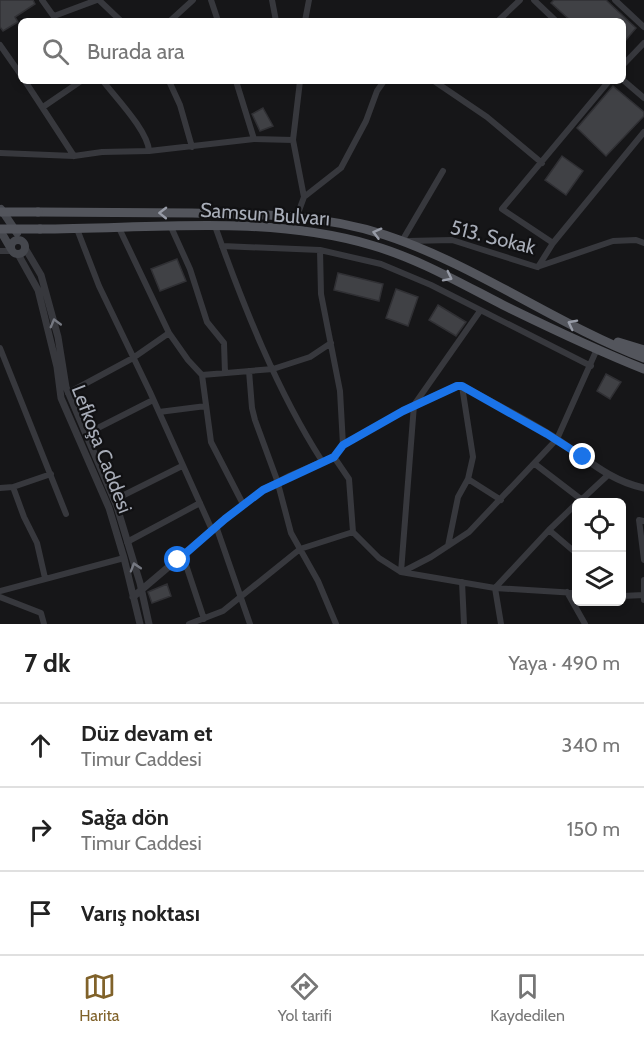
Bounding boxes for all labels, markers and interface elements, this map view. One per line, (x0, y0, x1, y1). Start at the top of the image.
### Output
search box (18, 18, 626, 84)
icon: search (39, 35, 72, 68)
text: Burada ara (87, 38, 185, 65)
street label: Samsun Bulvarı (199, 197, 331, 231)
one-way arrow (158, 207, 167, 219)
street label: 513. Sokak (448, 215, 538, 259)
one-way arrow (372, 228, 383, 240)
one-way arrow (441, 269, 452, 281)
one-way arrow (49, 318, 62, 328)
one-way arrow (567, 320, 578, 332)
street label: Lefkoşa Caddesi (67, 381, 137, 517)
route end (569, 443, 595, 469)
map controls (572, 498, 626, 606)
button: locate (572, 498, 626, 552)
route start (164, 546, 190, 572)
button: layers (572, 552, 626, 606)
one-way arrow (130, 562, 142, 573)
text: 7 dk (24, 647, 71, 679)
text: Yaya · 490 m (509, 651, 620, 675)
text: Düz devam et (81, 720, 213, 747)
icon: ahead (24, 729, 57, 762)
text: 340 m (562, 733, 620, 757)
text: Timur Caddesi (81, 747, 202, 771)
text: Sağa dön (81, 804, 169, 831)
icon: right (24, 813, 57, 846)
text: 150 m (567, 817, 620, 841)
text: Timur Caddesi (81, 831, 202, 855)
icon: arrive (24, 897, 57, 930)
text: Varış noktası (81, 900, 200, 927)
tab: Harita (79, 970, 120, 1025)
tab: Yol tarifi (278, 970, 332, 1025)
tab: Kaydedilen (490, 970, 565, 1025)

